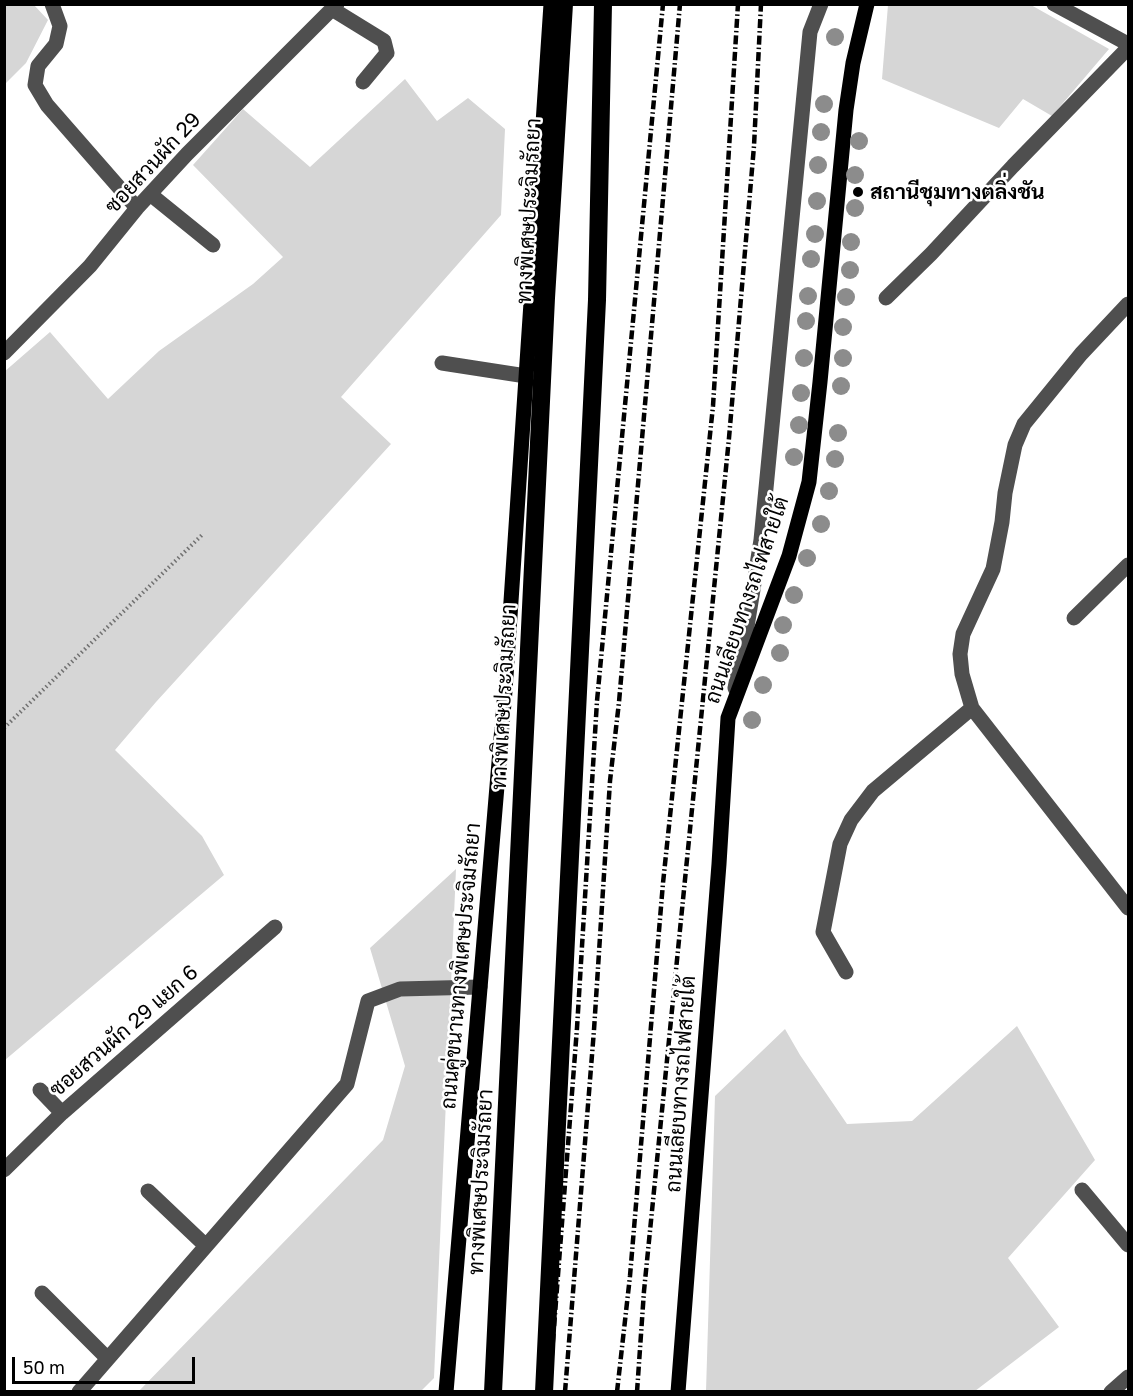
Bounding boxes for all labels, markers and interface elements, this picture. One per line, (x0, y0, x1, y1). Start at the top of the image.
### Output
street label: ซอยสวนผัก 29 (100, 107, 206, 219)
street label: ทางพิเศษประจิมรัถยา (512, 117, 546, 305)
place label: สถานีชุมทางตลิ่งชัน (870, 179, 1045, 205)
marker: สถานีชุมทางตลิ่งชัน (851, 185, 865, 199)
street label: ถนนเลียบทางรถไฟสายใต้ (700, 493, 794, 707)
street label: ทางพิเศษประจิมรัถยา (487, 603, 521, 791)
street label: ถนนคู่ขนานทางพิเศษประจิมรัถยา (436, 822, 486, 1110)
street label: ซอยสวนผัก 29 แยก 6 (45, 960, 203, 1102)
street label: ถนนเลียบทางรถไฟสายใต้ (661, 975, 701, 1193)
street label: ทางพิเศษประจิมรัถยา (464, 1088, 498, 1276)
scale bar (15, 1345, 198, 1383)
text: 50 m (23, 1356, 65, 1378)

